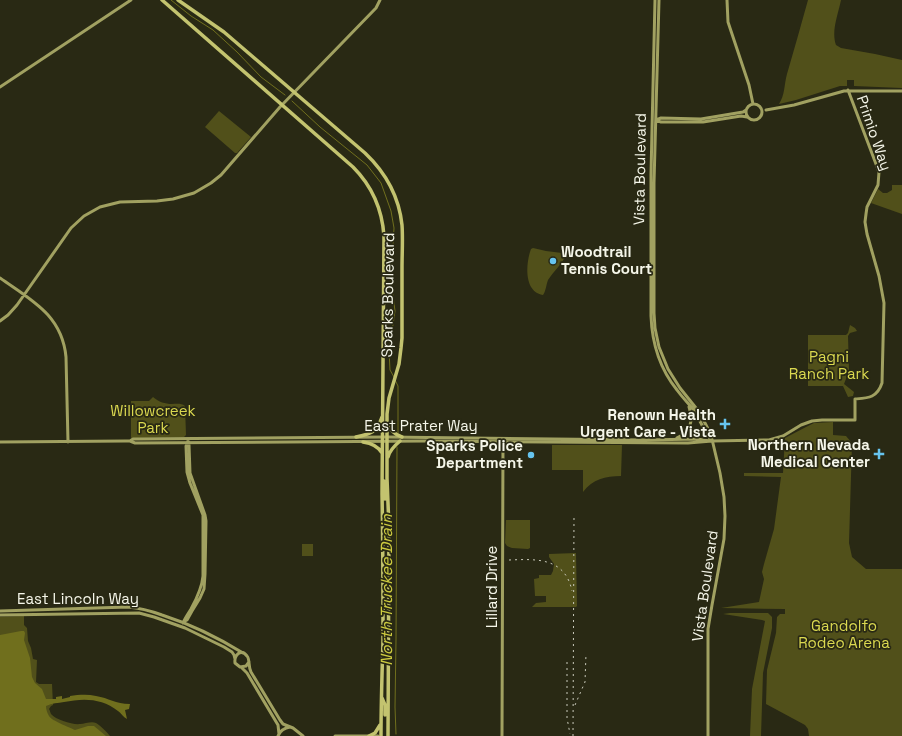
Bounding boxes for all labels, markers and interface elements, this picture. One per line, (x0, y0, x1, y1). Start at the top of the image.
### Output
street label: Primio Way (853, 93, 896, 173)
street label: Vista Boulevard (629, 113, 650, 225)
street label: Sparks Boulevard (377, 232, 398, 358)
place label: Woodtrail Tennis Court (561, 242, 652, 278)
marker: Woodtrail Tennis Court (548, 256, 558, 266)
park label: Pagni Ranch Park (789, 347, 869, 383)
park label: Willowcreek Park (110, 401, 196, 437)
place label: Renown Health Urgent Care - Vista (580, 405, 716, 441)
street label: East Prater Way (364, 416, 478, 435)
marker: Renown Health Urgent Care - Vista (719, 418, 731, 430)
place label: Northern Nevada Medical Center (748, 435, 870, 471)
place label: Sparks Police Department (426, 436, 523, 472)
marker: Northern Nevada Medical Center (873, 448, 885, 460)
marker: Sparks Police Department (526, 450, 536, 460)
water label: North Truckee Drain (376, 513, 397, 666)
street label: Vista Boulevard (687, 529, 722, 643)
street label: Lillard Drive (482, 546, 501, 628)
street label: East Lincoln Way (17, 589, 139, 608)
park label: Gandolfo Rodeo Arena (798, 616, 890, 652)

